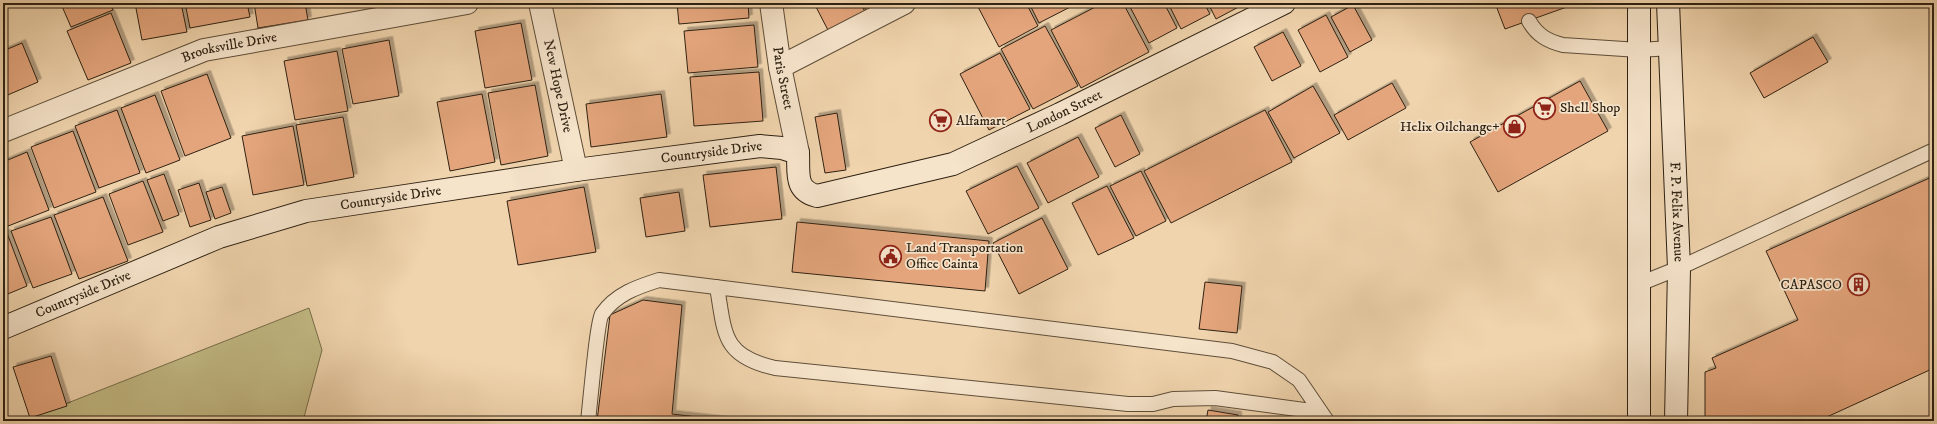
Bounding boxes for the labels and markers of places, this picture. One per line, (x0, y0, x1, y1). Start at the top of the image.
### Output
supermarket icon: Shell Shop (1532, 95, 1558, 121)
place label: Shell Shop (1560, 99, 1620, 117)
supermarket icon: Alfamart (928, 108, 954, 134)
place label: Alfamart (956, 112, 1006, 130)
shop icon: Helix Oilchange+ (1502, 114, 1528, 140)
place label: Helix Oilchange+ (1400, 118, 1500, 136)
place label: Land Transportation Office Cainta (906, 239, 1024, 273)
public building icon: Land Transportation Office Cainta (878, 243, 904, 269)
building icon: CAPASCO (1845, 272, 1871, 298)
place label: CAPASCO (1781, 276, 1842, 294)

